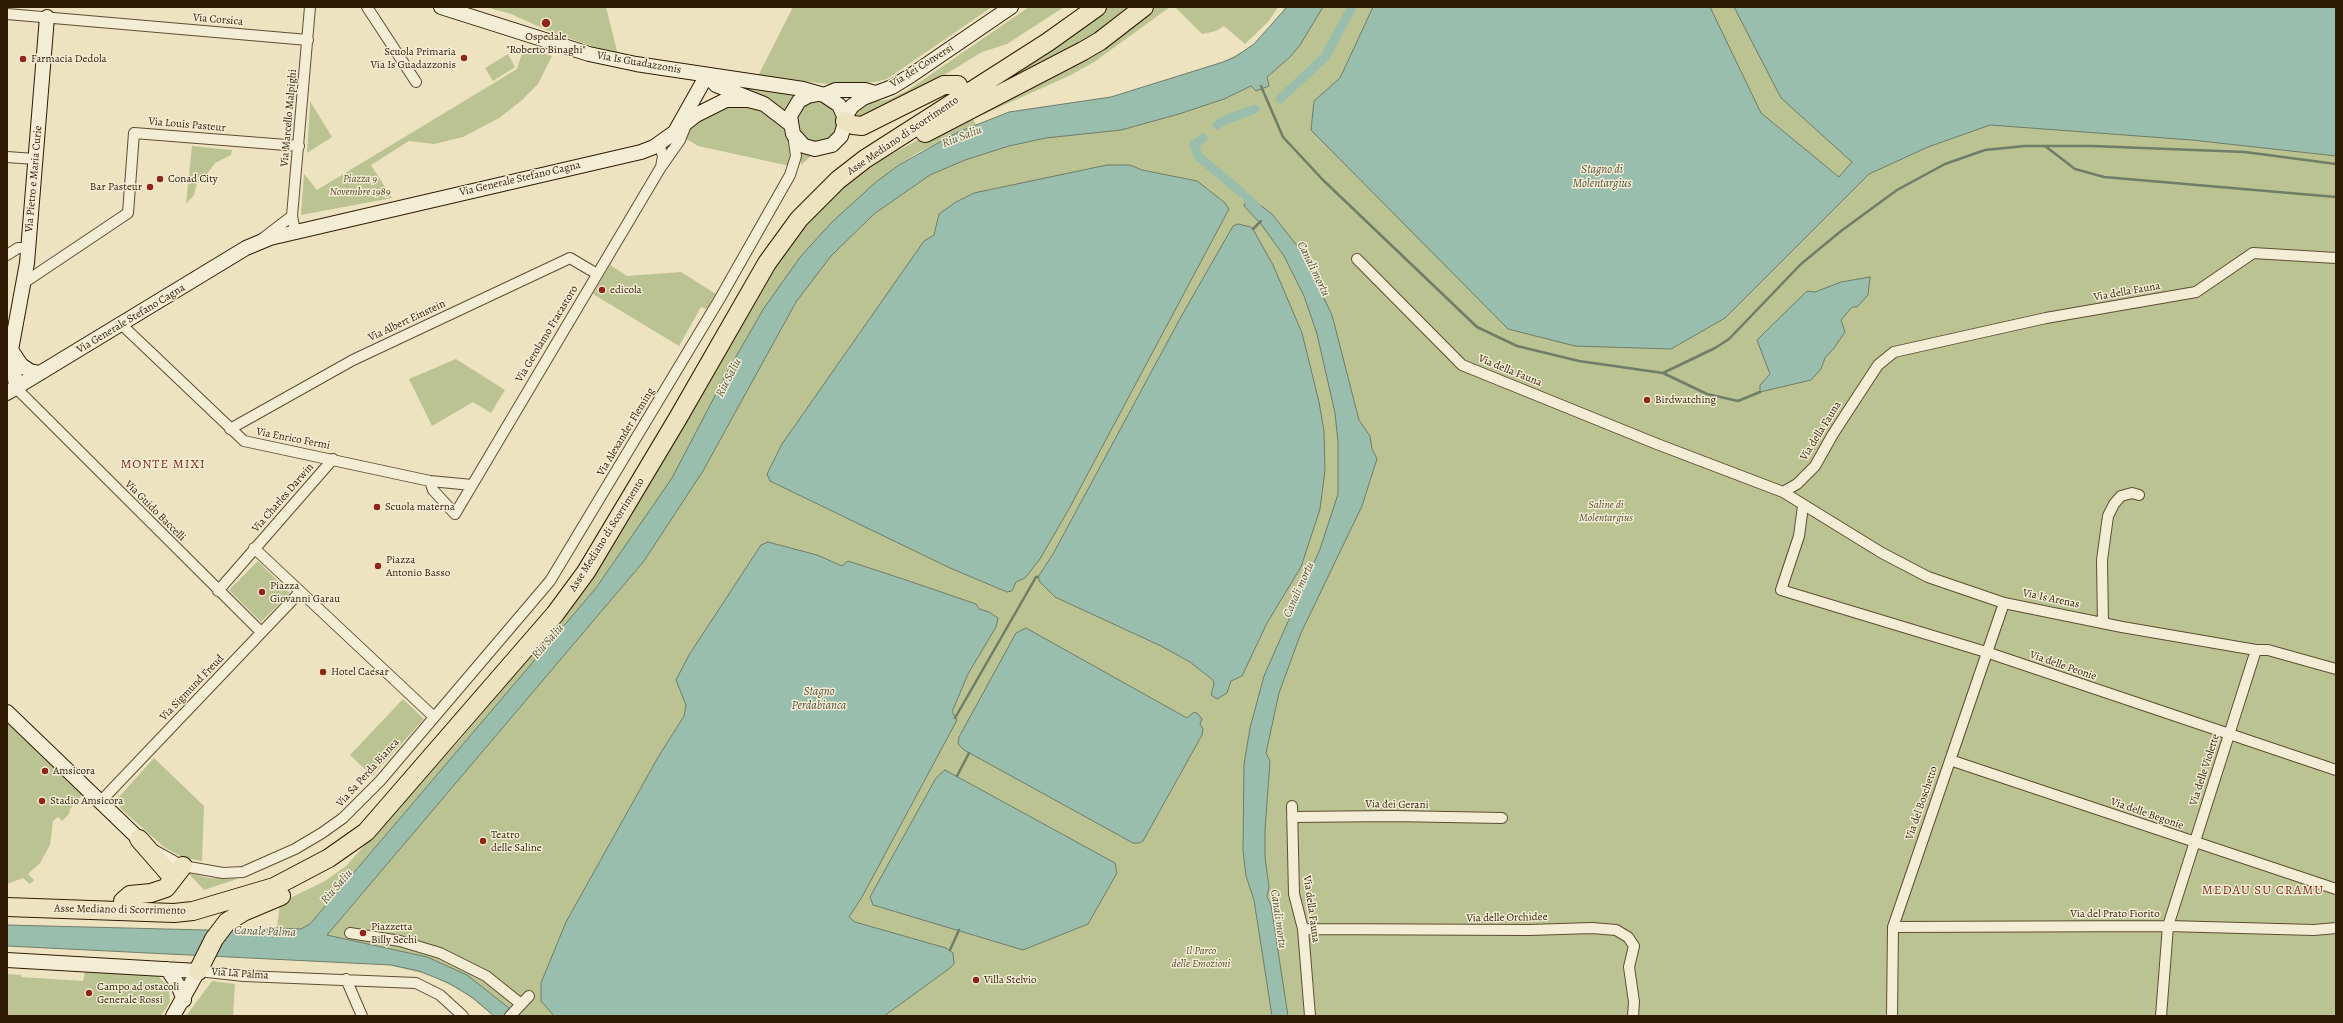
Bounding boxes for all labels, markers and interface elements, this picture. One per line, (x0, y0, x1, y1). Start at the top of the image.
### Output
street label: Via Corsica (192, 11, 244, 29)
marker: Ospedale "Roberto Binaghi" (540, 17, 552, 29)
place label: Ospedale "Roberto Binaghi" (506, 30, 586, 56)
street label: Via dei Conversi (888, 41, 956, 91)
place label: Scuola Primaria Via Is Guadazzonis (371, 45, 456, 71)
street label: Via Is Guadazzonis (596, 49, 682, 77)
place label: Farmacia Dedola (31, 52, 107, 66)
marker: Scuola Primaria Via Is Guadazzonis (459, 53, 469, 63)
marker: Farmacia Dedola (18, 54, 28, 64)
street label: Via Marcello Malpighi (278, 69, 300, 167)
street label: Asse Mediano di Scorrimento (845, 94, 961, 178)
street label: Via Louis Pasteur (148, 115, 226, 135)
water label: Riu Saliu (940, 123, 984, 151)
street label: Via Pietro e Maria Curie (23, 125, 45, 233)
street label: Via Generale Stefano Cagna (458, 159, 582, 199)
water label: Stagno di Molentargius (1572, 163, 1632, 191)
place label: Conad City (168, 172, 218, 186)
park label: Piazza 9 Novembre 1989 (329, 172, 391, 198)
marker: Conad City (155, 174, 165, 184)
place label: Bar Pasteur (90, 180, 142, 194)
marker: Bar Pasteur (145, 182, 155, 192)
water label: Canali mortu (1294, 239, 1332, 299)
street label: Via della Fauna (2093, 280, 2161, 304)
street label: Via Generale Stefano Cagna (74, 281, 188, 357)
street label: Via Gerolamo Fracastoro (513, 283, 581, 385)
place label: edicola (610, 283, 642, 297)
marker: edicola (597, 285, 607, 295)
street label: Via Albert Einstein (366, 297, 448, 345)
street label: Via della Fauna (1476, 352, 1544, 390)
water label: Riu Saliu (713, 356, 745, 400)
street label: Via Alexander Fleming (594, 385, 658, 479)
place label: Birdwatching (1655, 393, 1716, 407)
marker: Birdwatching (1642, 395, 1652, 405)
street label: Via della Fauna (1797, 399, 1845, 463)
street label: Via Enrico Fermi (255, 425, 331, 453)
district label: MONTE MIXI (120, 457, 206, 473)
street label: Via Charles Darwin (249, 461, 317, 535)
street label: Asse Mediano di Scorrimento (566, 476, 648, 594)
street label: Via Guido Baccelli (122, 478, 188, 544)
park label: Saline di Molentargius (1579, 498, 1633, 524)
place label: Scuola materna (385, 500, 455, 514)
marker: Scuola materna (372, 502, 382, 512)
place label: Piazza Antonio Basso (386, 553, 450, 579)
water label: Canali mortu (1280, 560, 1318, 620)
marker: Piazza Antonio Basso (373, 561, 383, 571)
place label: Piazza Giovanni Garau (270, 579, 340, 605)
marker: Piazza Giovanni Garau (257, 587, 267, 597)
street label: Via Is Arenas (2021, 587, 2081, 611)
water label: Riu Saliu (529, 622, 567, 662)
street label: Via delle Peonie (2028, 648, 2098, 684)
street label: Via Sigmund Freud (157, 652, 227, 724)
place label: Hotel Caesar (331, 665, 389, 679)
marker: Hotel Caesar (318, 667, 328, 677)
water label: Stagno Perdabianca (792, 685, 846, 713)
street label: Via delle Violette (2187, 732, 2223, 808)
street label: Via Sa Perda Bianca (334, 736, 402, 810)
place label: Amsicora (53, 764, 95, 778)
street label: Via del Boschetto (1903, 764, 1941, 842)
marker: Amsicora (40, 766, 50, 776)
place label: Stadio Amsicora (50, 794, 123, 808)
street label: Via delle Begonie (2109, 795, 2185, 833)
marker: Stadio Amsicora (37, 796, 47, 806)
street label: Via dei Gerani (1365, 798, 1429, 812)
place label: Teatro delle Saline (491, 828, 542, 854)
marker: Teatro delle Saline (478, 836, 488, 846)
water label: Riu Saliu (318, 867, 356, 907)
street label: Via della Fauna (1300, 875, 1322, 943)
district label: MEDAU SU CRAMU (2202, 883, 2324, 899)
water label: Canali mortu (1267, 889, 1289, 949)
street label: Asse Mediano di Scorrimento (54, 902, 186, 918)
street label: Via del Prato Fiorito (2070, 907, 2160, 921)
street label: Via delle Orchidee (1466, 911, 1548, 925)
place label: Piazzetta Billy Sechi (371, 920, 417, 946)
water label: Canale Palma (234, 924, 296, 940)
marker: Piazzetta Billy Sechi (358, 928, 368, 938)
park label: Il Parco delle Emozioni (1172, 944, 1230, 970)
street label: Via La Palma (211, 965, 269, 983)
place label: Villa Stelvio (984, 973, 1037, 987)
marker: Villa Stelvio (971, 975, 981, 985)
place label: Campo ad ostacoli Generale Rossi (97, 980, 179, 1006)
marker: Campo ad ostacoli Generale Rossi (84, 988, 94, 998)

